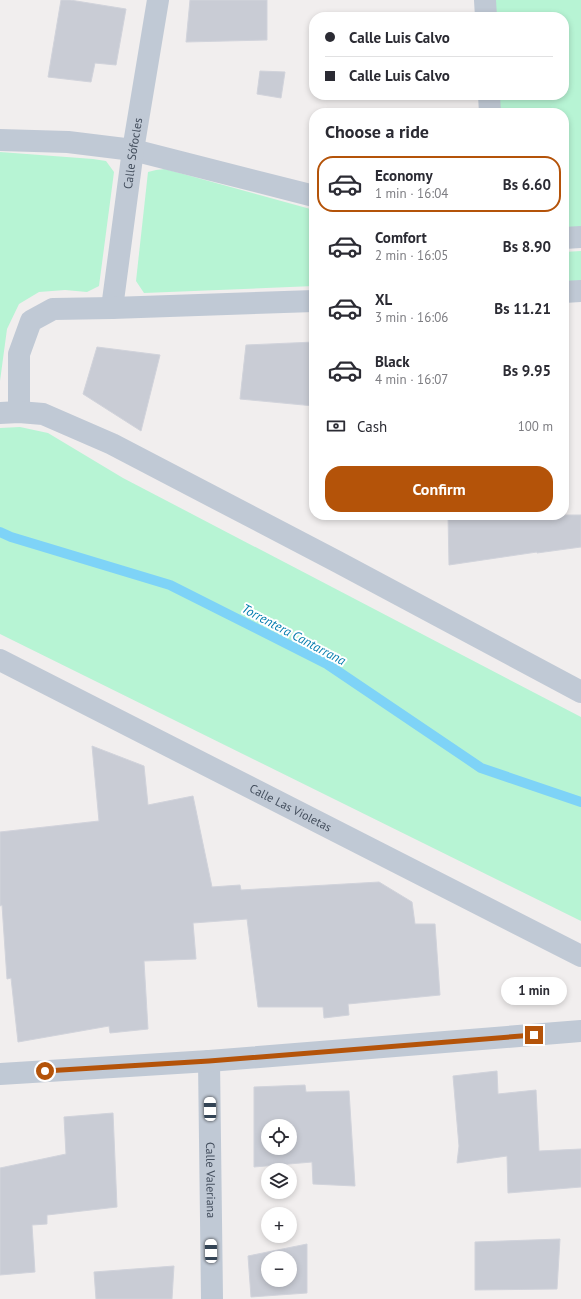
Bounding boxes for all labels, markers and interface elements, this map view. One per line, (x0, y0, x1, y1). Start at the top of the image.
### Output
text: Calle Luis Calvo (349, 28, 450, 47)
text: Calle Luis Calvo (349, 66, 450, 85)
street label: Calle Sófocles (120, 117, 145, 190)
text: Choose a ride (325, 120, 429, 143)
icon: car (327, 166, 363, 202)
text: Economy (375, 166, 433, 185)
text: Bs 6.60 (503, 175, 551, 194)
text: 1 min · 16:04 (375, 185, 448, 202)
icon: car (327, 228, 363, 264)
text: Comfort (375, 228, 427, 247)
text: Bs 8.90 (503, 237, 551, 256)
text: 2 min · 16:05 (375, 247, 448, 264)
icon: car (327, 290, 363, 326)
text: XL (375, 290, 392, 309)
text: Bs 11.21 (494, 299, 551, 318)
text: 3 min · 16:06 (375, 309, 448, 326)
icon: car (327, 352, 363, 388)
text: Black (375, 352, 410, 371)
text: Bs 9.95 (503, 361, 551, 380)
text: 4 min · 16:07 (375, 371, 448, 388)
icon: cash (325, 415, 347, 437)
text: Cash (357, 417, 387, 436)
text: 100 m (518, 418, 553, 435)
button: Confirm (325, 466, 553, 512)
water label: Torrentera Cantarrana (239, 600, 349, 669)
street label: Calle Las Violetas (247, 780, 334, 835)
callout: 1 min (501, 977, 567, 1005)
text: 1 min (518, 982, 550, 999)
route end (525, 1026, 543, 1044)
route start (36, 1062, 54, 1080)
car (204, 1097, 216, 1121)
map controls (261, 1119, 297, 1287)
button: locate (261, 1119, 297, 1155)
street label: Calle Valeriana (203, 1142, 219, 1218)
button: layers (261, 1163, 297, 1199)
button: + (261, 1207, 297, 1243)
car (205, 1239, 217, 1263)
button: − (261, 1251, 297, 1287)

